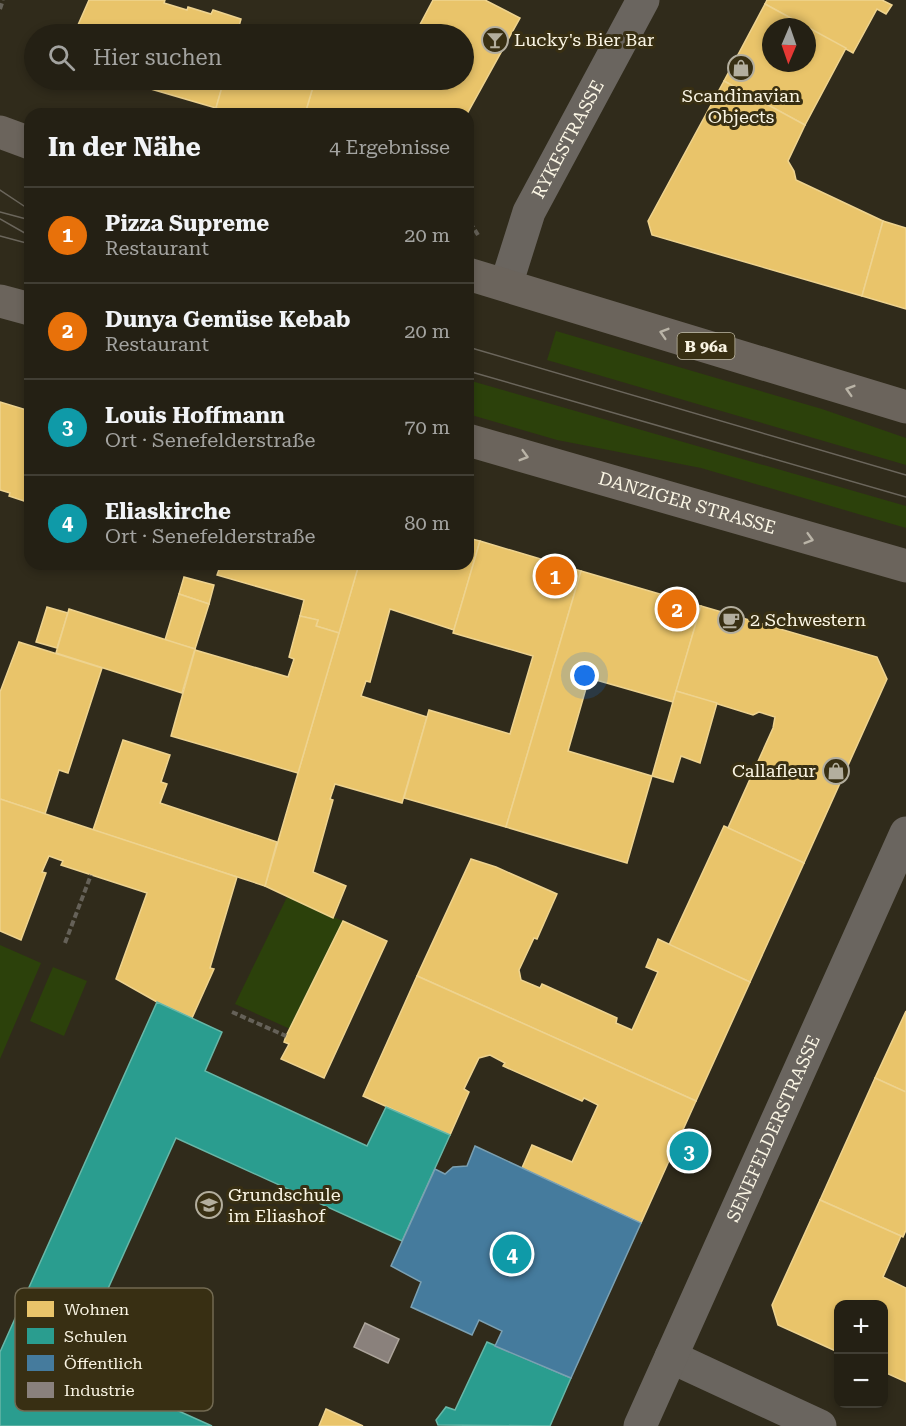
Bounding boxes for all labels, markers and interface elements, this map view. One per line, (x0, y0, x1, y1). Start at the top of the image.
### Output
north arrow (762, 18, 816, 72)
search box (24, 24, 474, 90)
bar icon: Lucky's Bier Bar (480, 25, 510, 55)
place label: Lucky's Bier Bar (514, 29, 654, 50)
icon: search (45, 41, 78, 74)
text: Hier suchen (93, 45, 222, 70)
shop icon: Scandinavian Objects (726, 53, 756, 83)
street label: RYKESTRASSE (527, 76, 608, 202)
place label: Scandinavian Objects (682, 85, 801, 127)
text: In der Nähe (48, 132, 201, 162)
text: 4 Ergebnisse (329, 135, 450, 159)
text: Pizza Supreme (105, 211, 269, 236)
text: 1 (62, 223, 73, 247)
text: 20 m (404, 223, 450, 247)
text: Restaurant (105, 236, 209, 260)
text: Dunya Gemüse Kebab (105, 307, 351, 332)
text: 2 (62, 319, 73, 343)
text: 20 m (404, 319, 450, 343)
one-way arrow (659, 328, 670, 340)
text: Restaurant (105, 332, 209, 356)
road number: B 96a (678, 333, 734, 359)
one-way arrow (845, 385, 856, 397)
text: Louis Hoffmann (105, 403, 285, 428)
text: 3 (62, 415, 73, 439)
text: 70 m (404, 415, 450, 439)
text: Ort · Senefelderstraße (105, 428, 316, 452)
one-way arrow (518, 449, 529, 461)
street label: DANZIGER STRASSE (596, 467, 778, 538)
text: Eliaskirche (105, 499, 231, 524)
text: 4 (62, 511, 73, 535)
text: 80 m (404, 511, 450, 535)
text: Ort · Senefelderstraße (105, 524, 316, 548)
one-way arrow (803, 532, 814, 544)
pin: 1 (536, 554, 574, 598)
pin: 2 (658, 586, 696, 632)
cafe icon: 2 Schwestern (716, 605, 746, 635)
place label: 2 Schwestern (750, 609, 866, 630)
your location (570, 661, 599, 690)
shop icon: Callafleur (821, 756, 851, 786)
place label: Callafleur (732, 760, 816, 781)
street label: SENEFELDERSTRASSE (722, 1032, 824, 1225)
pin: 3 (670, 1128, 708, 1174)
place label: Grundschule im Eliashof (228, 1184, 341, 1226)
school or university icon: Grundschule im Eliashof (194, 1190, 224, 1220)
pin: 4 (492, 1232, 532, 1276)
legend (15, 1288, 213, 1411)
text: Wohnen (64, 1300, 129, 1319)
map controls (834, 1300, 888, 1408)
button: + (834, 1300, 888, 1354)
text: Schulen (64, 1327, 127, 1346)
text: Öffentlich (64, 1354, 143, 1373)
button: − (834, 1354, 888, 1408)
text: Industrie (64, 1381, 135, 1400)

